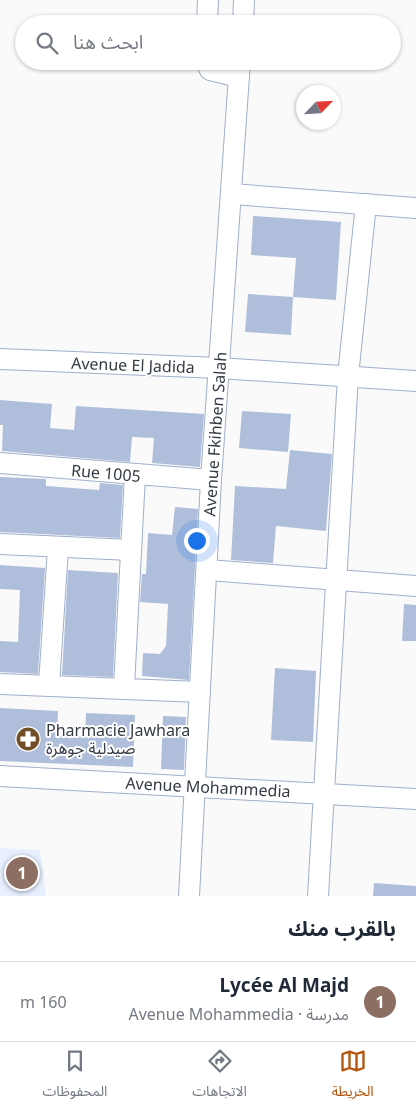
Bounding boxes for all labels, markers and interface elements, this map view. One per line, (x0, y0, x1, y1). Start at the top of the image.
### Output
search box (15, 15, 401, 70)
icon: search (33, 29, 61, 57)
text: ابحث هنا (73, 29, 143, 55)
north arrow (296, 85, 341, 130)
street label: Avenue Fkihben Salah (198, 351, 232, 517)
street label: Avenue El Jadida (71, 352, 195, 378)
street label: Rue 1005 (70, 459, 142, 487)
your location (184, 528, 210, 554)
place label: Pharmacie Jawhara صيدلية جوهرة (46, 719, 190, 759)
pharmacy icon: Pharmacie Jawhara صيدلية جوهرة (15, 726, 41, 752)
street label: Avenue Mohammedia (125, 772, 291, 802)
pin: 1 (6, 854, 38, 892)
text: بالقرب منك (288, 914, 396, 942)
text: Lycée Al Majd (219, 972, 349, 998)
text: 160 m (20, 991, 67, 1013)
text: 1 (375, 991, 385, 1013)
text: مدرسة · Avenue Mohammedia (128, 1003, 349, 1025)
tab: المحفوظات (42, 1047, 107, 1106)
tab: الاتجاهات (192, 1047, 247, 1106)
tab: الخريطة (332, 1047, 374, 1106)

